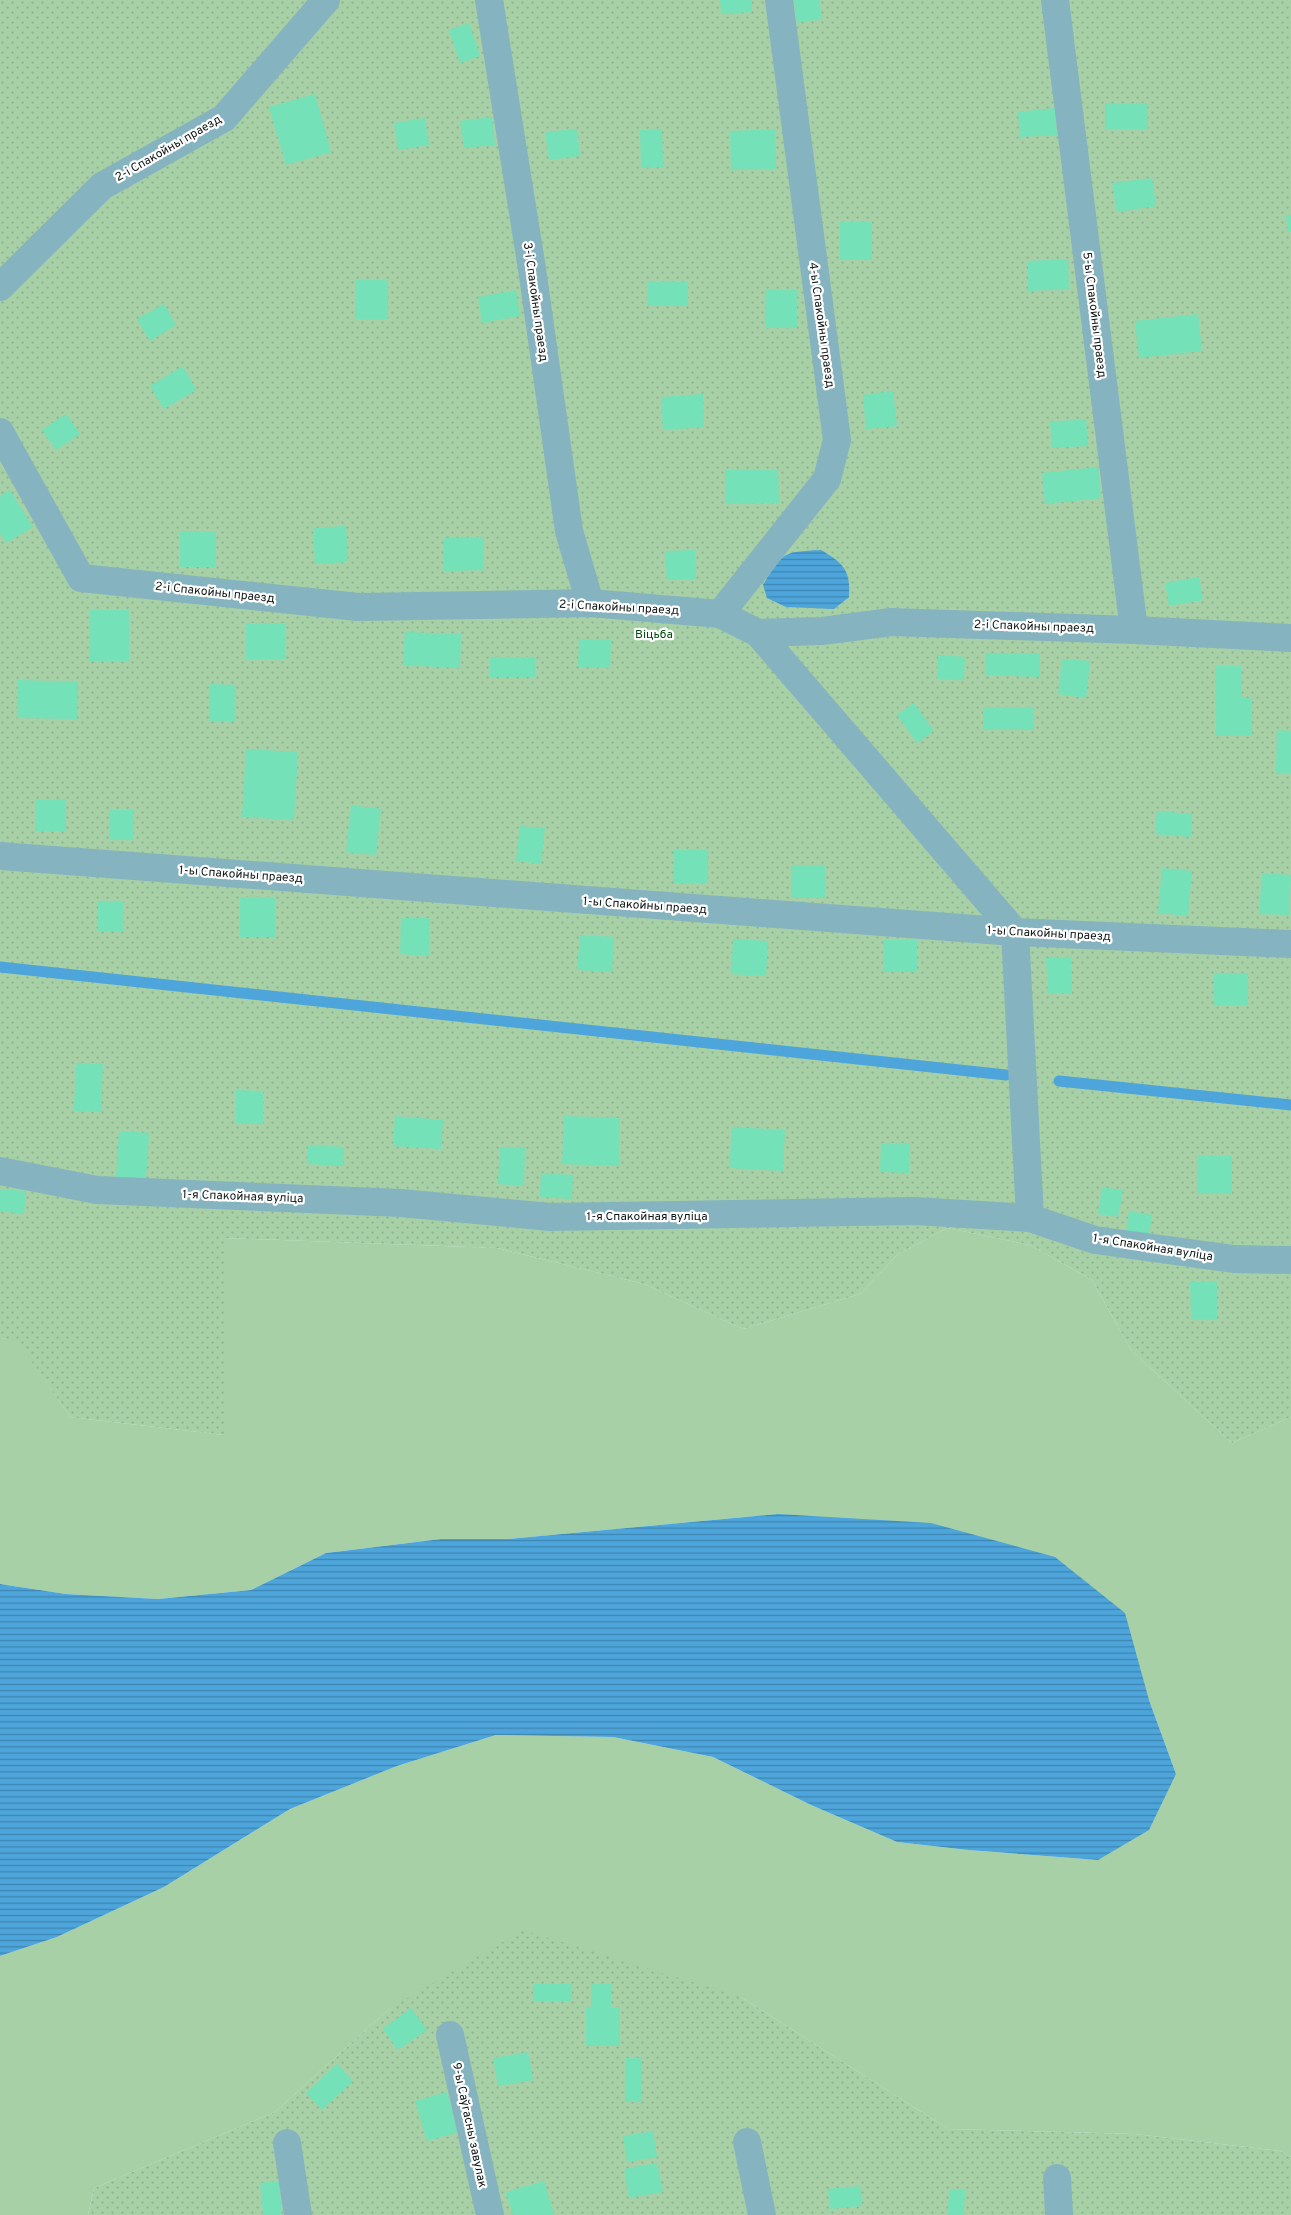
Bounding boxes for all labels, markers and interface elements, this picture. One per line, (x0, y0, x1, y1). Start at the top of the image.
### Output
street label: 2-і Спакойны праезд (112, 112, 225, 186)
street label: 3-і Спакойны праезд (519, 242, 551, 363)
street label: 5-ы Спакойны праезд (1078, 251, 1110, 379)
street label: 4-ы Спакойны праезд (804, 261, 838, 389)
street label: 2-і Спакойны праезд (154, 579, 276, 607)
street label: 2-і Спакойны праезд (558, 597, 679, 619)
street label: 2-і Спакойны праезд (974, 617, 1094, 637)
park label: Віцьба (635, 627, 673, 643)
street label: 1-ы Спакойны праезд (178, 863, 303, 887)
street label: 1-ы Спакойны праезд (582, 894, 707, 918)
street label: 1-ы Спакойны праезд (986, 923, 1111, 945)
street label: 1-я Спакойная вуліца (182, 1187, 304, 1207)
street label: 1-я Спакойная вуліца (586, 1209, 708, 1225)
street label: 1-я Спакойная вуліца (1092, 1231, 1214, 1265)
street label: 9-ы Саўгасны завулак (448, 2061, 490, 2189)

